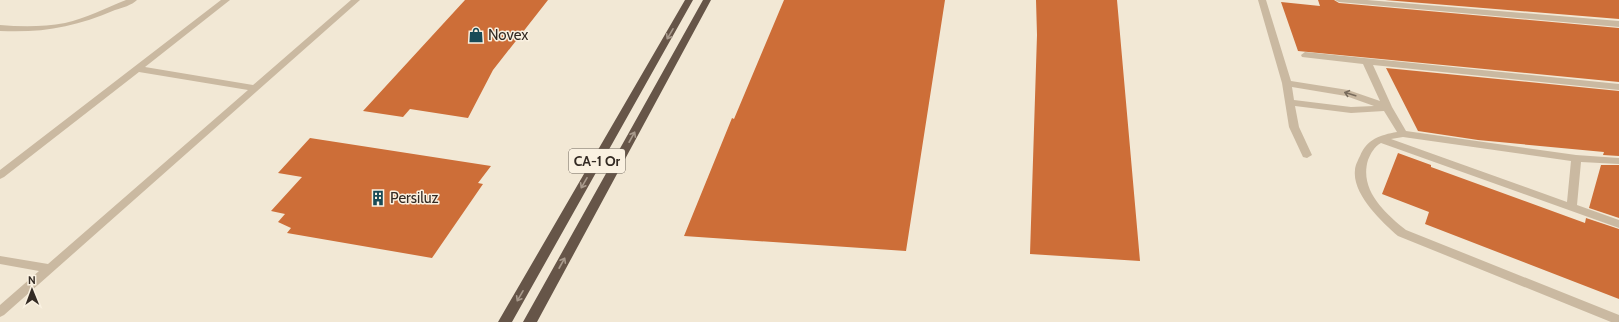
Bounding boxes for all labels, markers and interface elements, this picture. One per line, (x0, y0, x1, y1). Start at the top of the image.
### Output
shop icon: Novex (467, 26, 485, 44)
place label: Novex (488, 26, 528, 44)
one-way arrow (665, 28, 673, 40)
one-way arrow (1344, 90, 1357, 97)
one-way arrow (628, 131, 636, 143)
road number: CA-1 Or (569, 149, 625, 173)
one-way arrow (580, 177, 588, 189)
building icon: Persiluz (369, 189, 387, 207)
place label: Persiluz (390, 189, 439, 207)
one-way arrow (559, 257, 566, 269)
north arrow (12, 270, 52, 310)
text: N (28, 273, 36, 287)
one-way arrow (516, 290, 524, 302)

